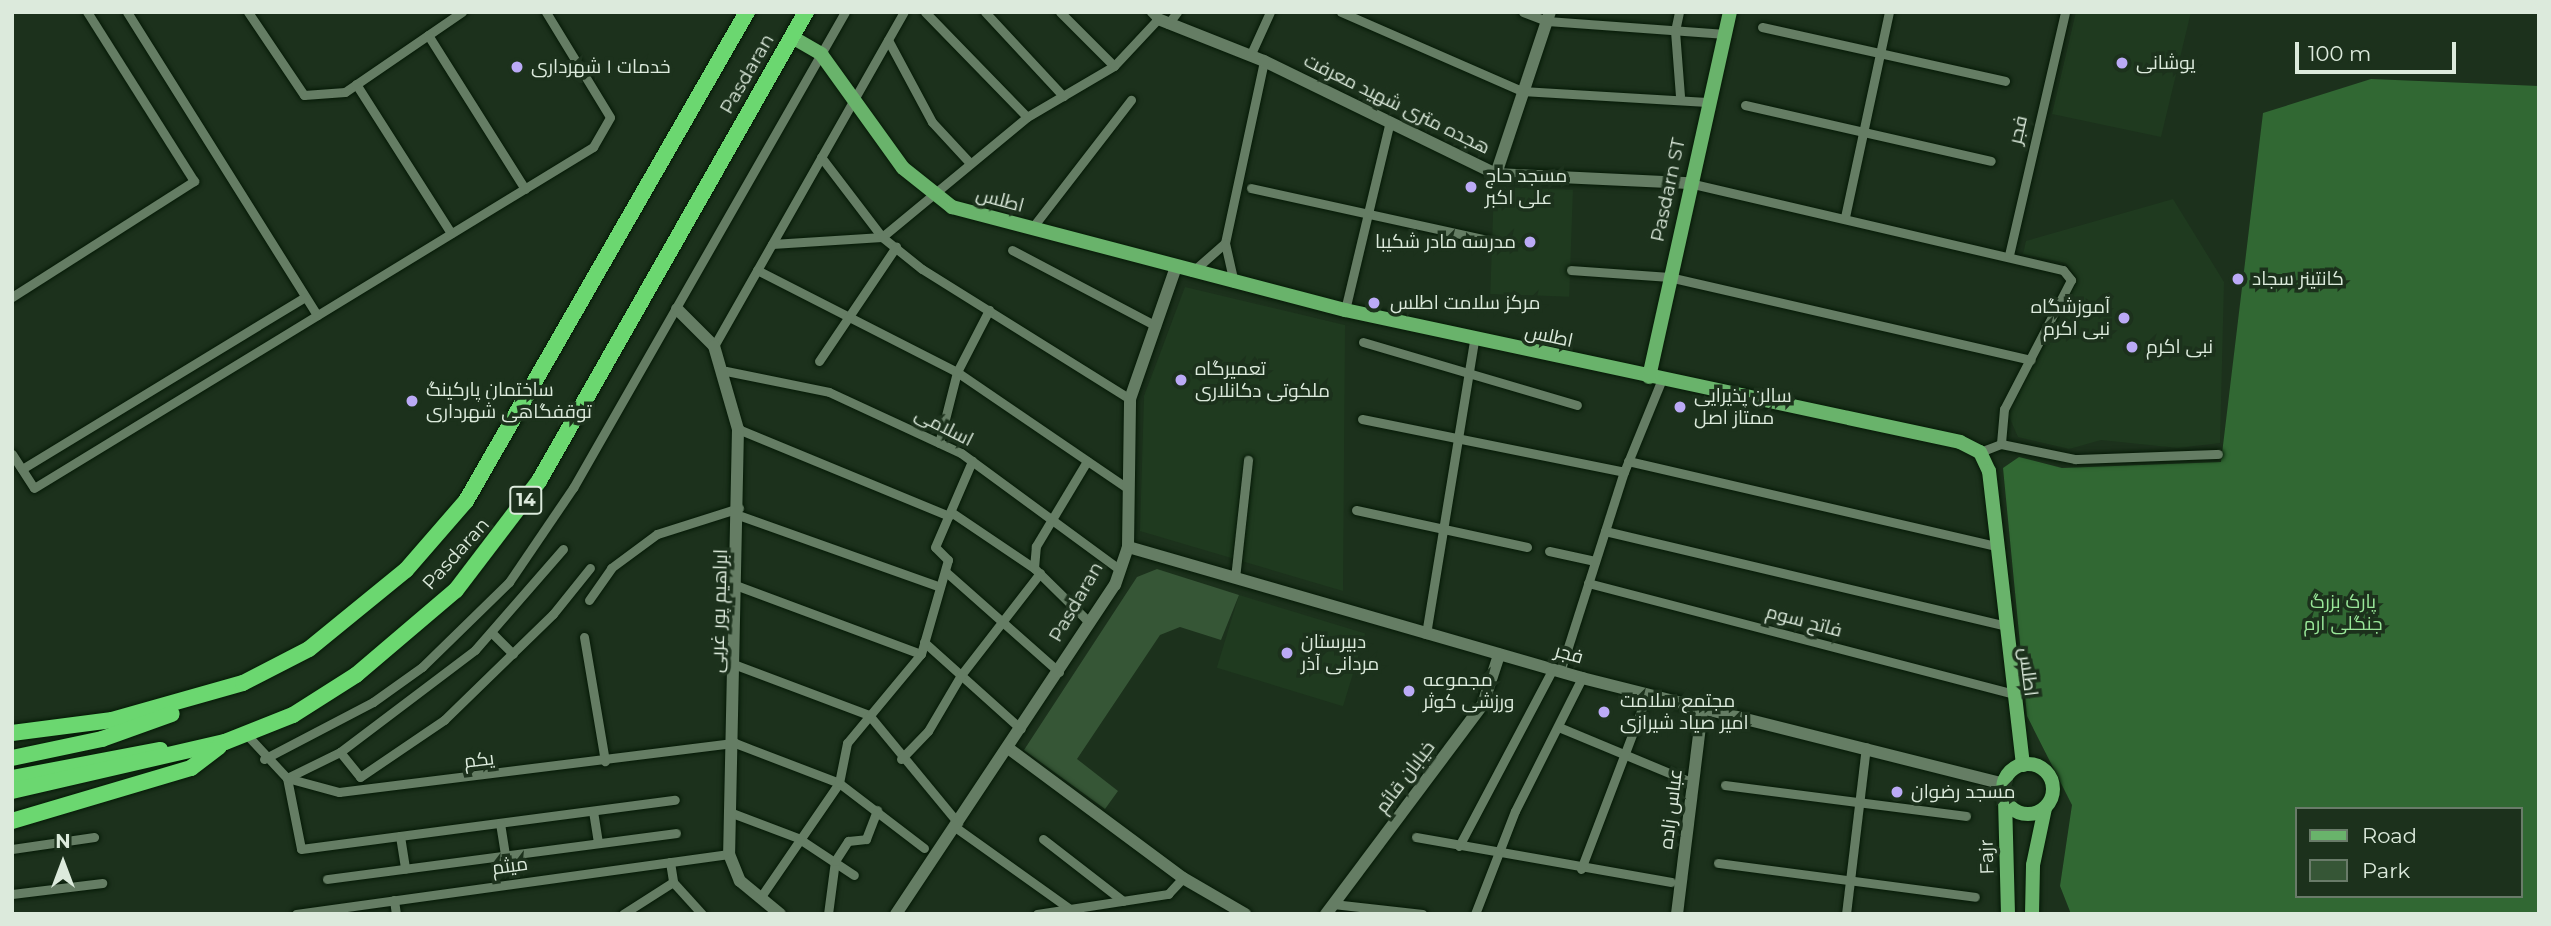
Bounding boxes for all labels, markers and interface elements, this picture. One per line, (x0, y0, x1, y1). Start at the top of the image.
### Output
scale bar (2299, 28, 2460, 72)
street label: Pasdaran (715, 30, 779, 118)
text: 100 m (2308, 41, 2371, 66)
street label: هجده متری شهید معرفت (1300, 49, 1494, 159)
place label: یوشانی (2136, 52, 2195, 74)
marker: یوشانی (2114, 55, 2130, 71)
place label: خدمات ۱ شهرداری (531, 56, 671, 78)
marker: خدمات ۱ شهرداری (509, 59, 525, 75)
street label: فجر (2004, 113, 2032, 147)
street label: Pasdarn ST (1646, 136, 1690, 244)
place label: مسجد حاج علی اکبر (1485, 165, 1567, 209)
marker: مسجد حاج علی اکبر (1463, 179, 1479, 195)
street label: اطلس (974, 183, 1026, 217)
place label: مدرسه مادر شکیبا (1375, 231, 1516, 253)
marker: مدرسه مادر شکیبا (1522, 234, 1538, 250)
place label: کانتینر سجاد (2252, 268, 2344, 290)
marker: کانتینر سجاد (2230, 271, 2246, 287)
place label: مرکز سلامت اطلس (1390, 292, 1540, 314)
marker: مرکز سلامت اطلس (1364, 293, 1384, 313)
place label: آموزشگاه نبی اکرم (2031, 296, 2110, 340)
marker: آموزشگاه نبی اکرم (2116, 310, 2132, 326)
street label: اطلس (1523, 320, 1575, 352)
place label: نبی اکرم (2146, 336, 2213, 358)
marker: نبی اکرم (2124, 339, 2140, 355)
place label: تعمیرگاه ملکوتی دکانلاری (1195, 358, 1330, 402)
marker: تعمیرگاه ملکوتی دکانلاری (1173, 372, 1189, 388)
place label: ساختمان پارکینگ توقفگاهی شهرداری (426, 379, 592, 423)
place label: سالن پذیرایی ممتاز اصل (1694, 385, 1792, 429)
marker: ساختمان پارکینگ توقفگاهی شهرداری (404, 393, 420, 409)
marker: سالن پذیرایی ممتاز اصل (1672, 399, 1688, 415)
street label: اسلامی (911, 403, 977, 451)
road number: 14 (508, 486, 544, 514)
street label: Pasdaran (418, 513, 494, 595)
street label: ابراهیم پور غربی (705, 549, 733, 673)
street label: Pasdaran (1044, 558, 1108, 646)
park label: پارک بزرگ جنگلی ارم (2303, 591, 2383, 635)
street label: فاتح سوم (1764, 600, 1844, 642)
place label: دبیرستان مردانی آذر (1301, 631, 1379, 675)
street label: فجر (1552, 639, 1586, 669)
marker: دبیرستان مردانی آذر (1279, 645, 1295, 661)
street label: اطلس (2014, 646, 2042, 698)
place label: مجموعه ورزشی کوثر (1423, 669, 1514, 713)
marker: مجموعه ورزشی کوثر (1401, 683, 1417, 699)
place label: مجتمع سلامت امیر صیاد شیرازی (1620, 690, 1749, 734)
marker: مجتمع سلامت امیر صیاد شیرازی (1594, 702, 1614, 722)
street label: خیابان قائم (1370, 736, 1440, 818)
street label: یکم (463, 747, 495, 773)
street label: عباس زاده (1655, 768, 1687, 850)
place label: مسجد رضوان (1911, 781, 2015, 803)
marker: مسجد رضوان (1889, 784, 1905, 800)
legend (2296, 807, 2523, 898)
text: Road (2362, 823, 2417, 848)
north arrow (28, 828, 98, 898)
text: N (55, 830, 71, 853)
street label: Fajr (1975, 839, 1999, 875)
street label: میثم (491, 852, 529, 880)
text: Park (2362, 858, 2410, 883)

